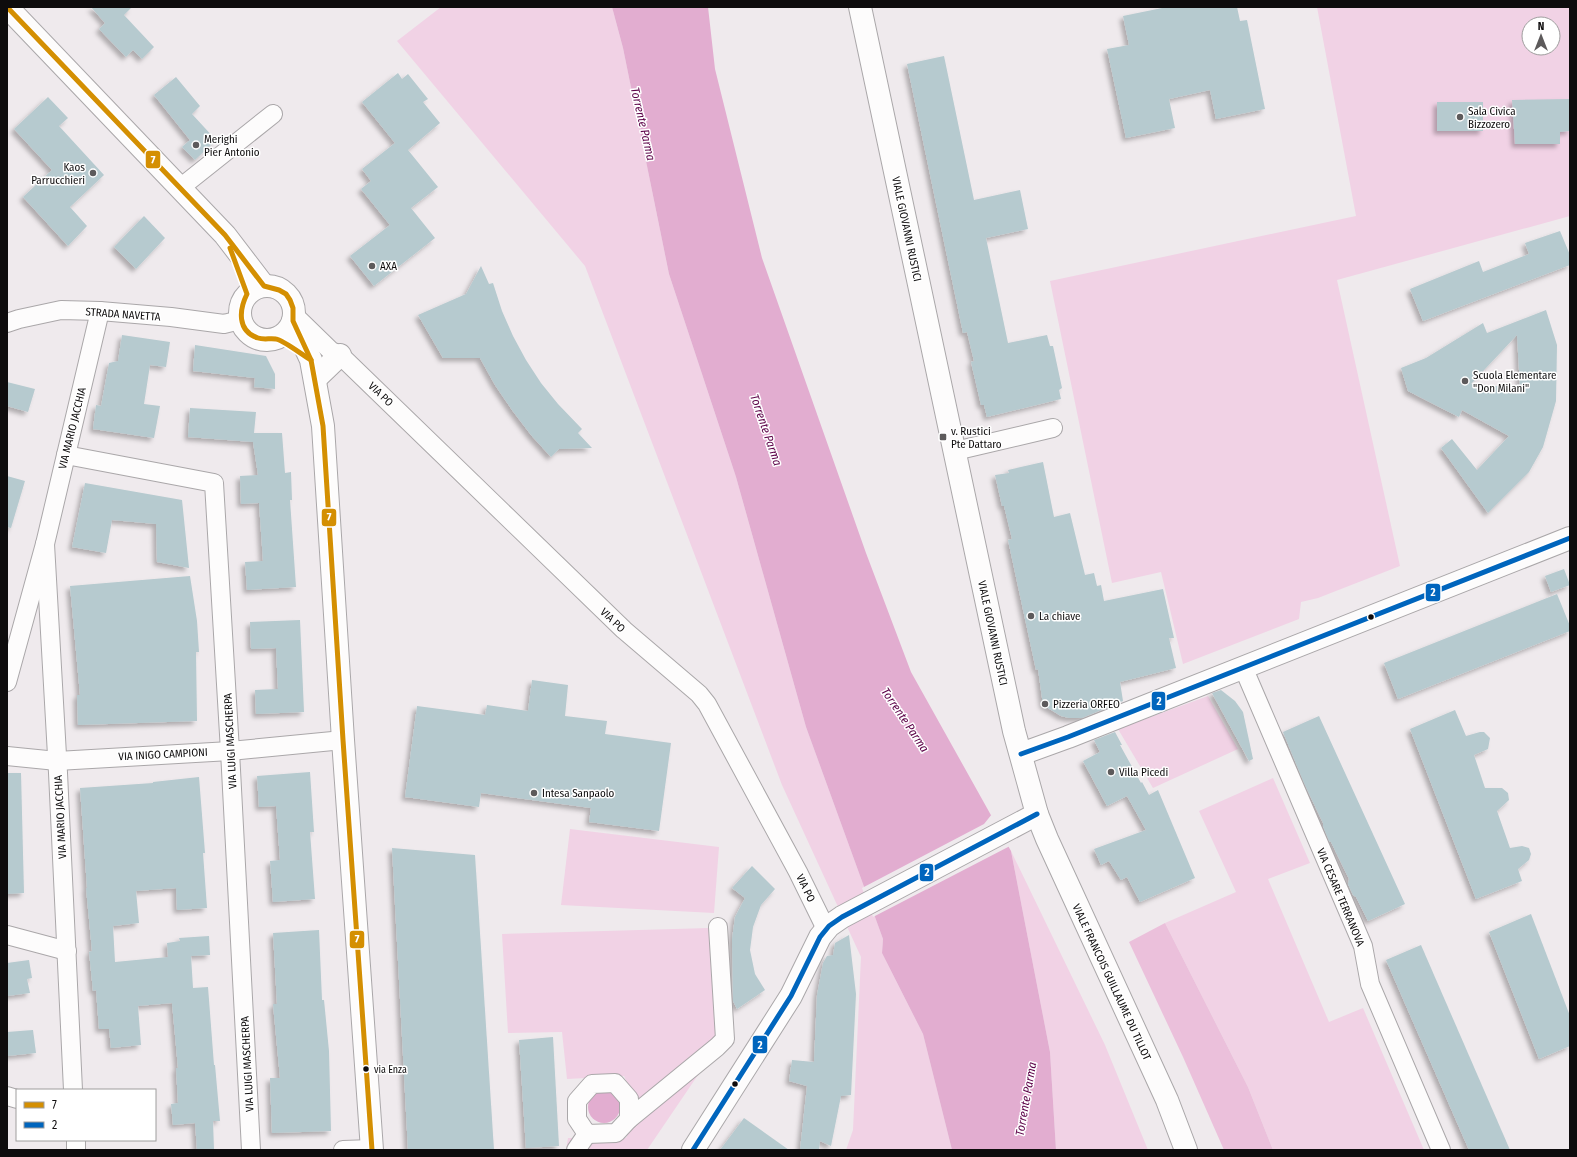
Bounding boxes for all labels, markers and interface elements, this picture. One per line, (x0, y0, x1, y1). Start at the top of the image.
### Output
north arrow (1521, 16, 1561, 56)
text: N (1538, 20, 1544, 33)
water label: Torrente Parma (628, 86, 658, 162)
place label: Sala Civica Bizzozero (1468, 105, 1516, 131)
marker: Sala Civica Bizzozero (1455, 112, 1465, 122)
place label: Merighi Pier Antonio (204, 133, 260, 159)
marker: Merighi Pier Antonio (191, 140, 201, 150)
line badge: 7 (145, 150, 161, 169)
text: 7 (151, 154, 156, 167)
place label: Kaos Parrucchieri (31, 161, 85, 187)
marker: Kaos Parrucchieri (88, 168, 98, 178)
street label: VIALE GIOVANNI RUSTICI (889, 175, 924, 283)
place label: AXA (380, 260, 397, 273)
marker: AXA (367, 261, 377, 271)
street label: STRADA NAVETTA (85, 305, 161, 324)
place label: Scuola Elementare "Don Milani" (1473, 369, 1556, 395)
marker: Scuola Elementare "Don Milani" (1460, 376, 1470, 386)
street label: VIA PO (366, 379, 396, 409)
street label: VIA MARIO JACCHIA (56, 386, 89, 470)
water label: Torrente Parma (747, 392, 785, 468)
place label: v. Rustici Pte Dattaro (951, 425, 1002, 451)
marker: v. Rustici Pte Dattaro (938, 432, 948, 442)
line badge: 7 (321, 508, 337, 527)
text: 7 (327, 511, 332, 524)
street label: VIALE GIOVANNI RUSTICI (975, 579, 1010, 687)
line badge: 2 (1425, 583, 1441, 602)
text: 2 (1429, 586, 1436, 599)
street label: VIA PO (598, 605, 628, 635)
place label: La chiave (1039, 610, 1081, 623)
marker: La chiave (1026, 611, 1036, 621)
unlabelled marker (1366, 612, 1376, 622)
water label: Torrente Parma (878, 685, 932, 755)
line badge: 2 (1151, 691, 1166, 711)
street label: VIA LUIGI MASCHERPA (221, 693, 240, 789)
text: 2 (1155, 695, 1162, 708)
place label: Pizzeria ORFEO (1053, 698, 1120, 711)
marker: Pizzeria ORFEO (1040, 699, 1050, 709)
street label: VIA INIGO CAMPIONI (118, 746, 208, 763)
place label: Villa Picedi (1119, 766, 1168, 779)
marker: Villa Picedi (1106, 767, 1116, 777)
street label: VIA MARIO JACCHIA (52, 775, 69, 859)
place label: Intesa Sanpaolo (542, 787, 615, 800)
marker: Intesa Sanpaolo (529, 788, 539, 798)
street label: VIA CESARE TERRANOVA (1314, 846, 1367, 948)
line badge: 2 (919, 863, 934, 882)
text: 2 (923, 866, 930, 879)
street label: VIA PO (793, 872, 818, 904)
street label: VIALE FRANCOIS GUILLAUME DU TILLOT (1070, 902, 1154, 1063)
line badge: 7 (349, 930, 365, 949)
text: 7 (355, 933, 360, 946)
street label: VIA LUIGI MASCHERPA (238, 1016, 257, 1112)
line badge: 2 (752, 1035, 768, 1054)
text: 2 (756, 1039, 763, 1052)
water label: Torrente Parma (1013, 1061, 1039, 1137)
marker: via Enza (361, 1064, 371, 1074)
place label: via Enza (374, 1064, 407, 1076)
unlabelled marker (730, 1079, 740, 1089)
legend (16, 1089, 156, 1141)
text: 7 (52, 1098, 57, 1112)
text: 2 (52, 1118, 57, 1132)

